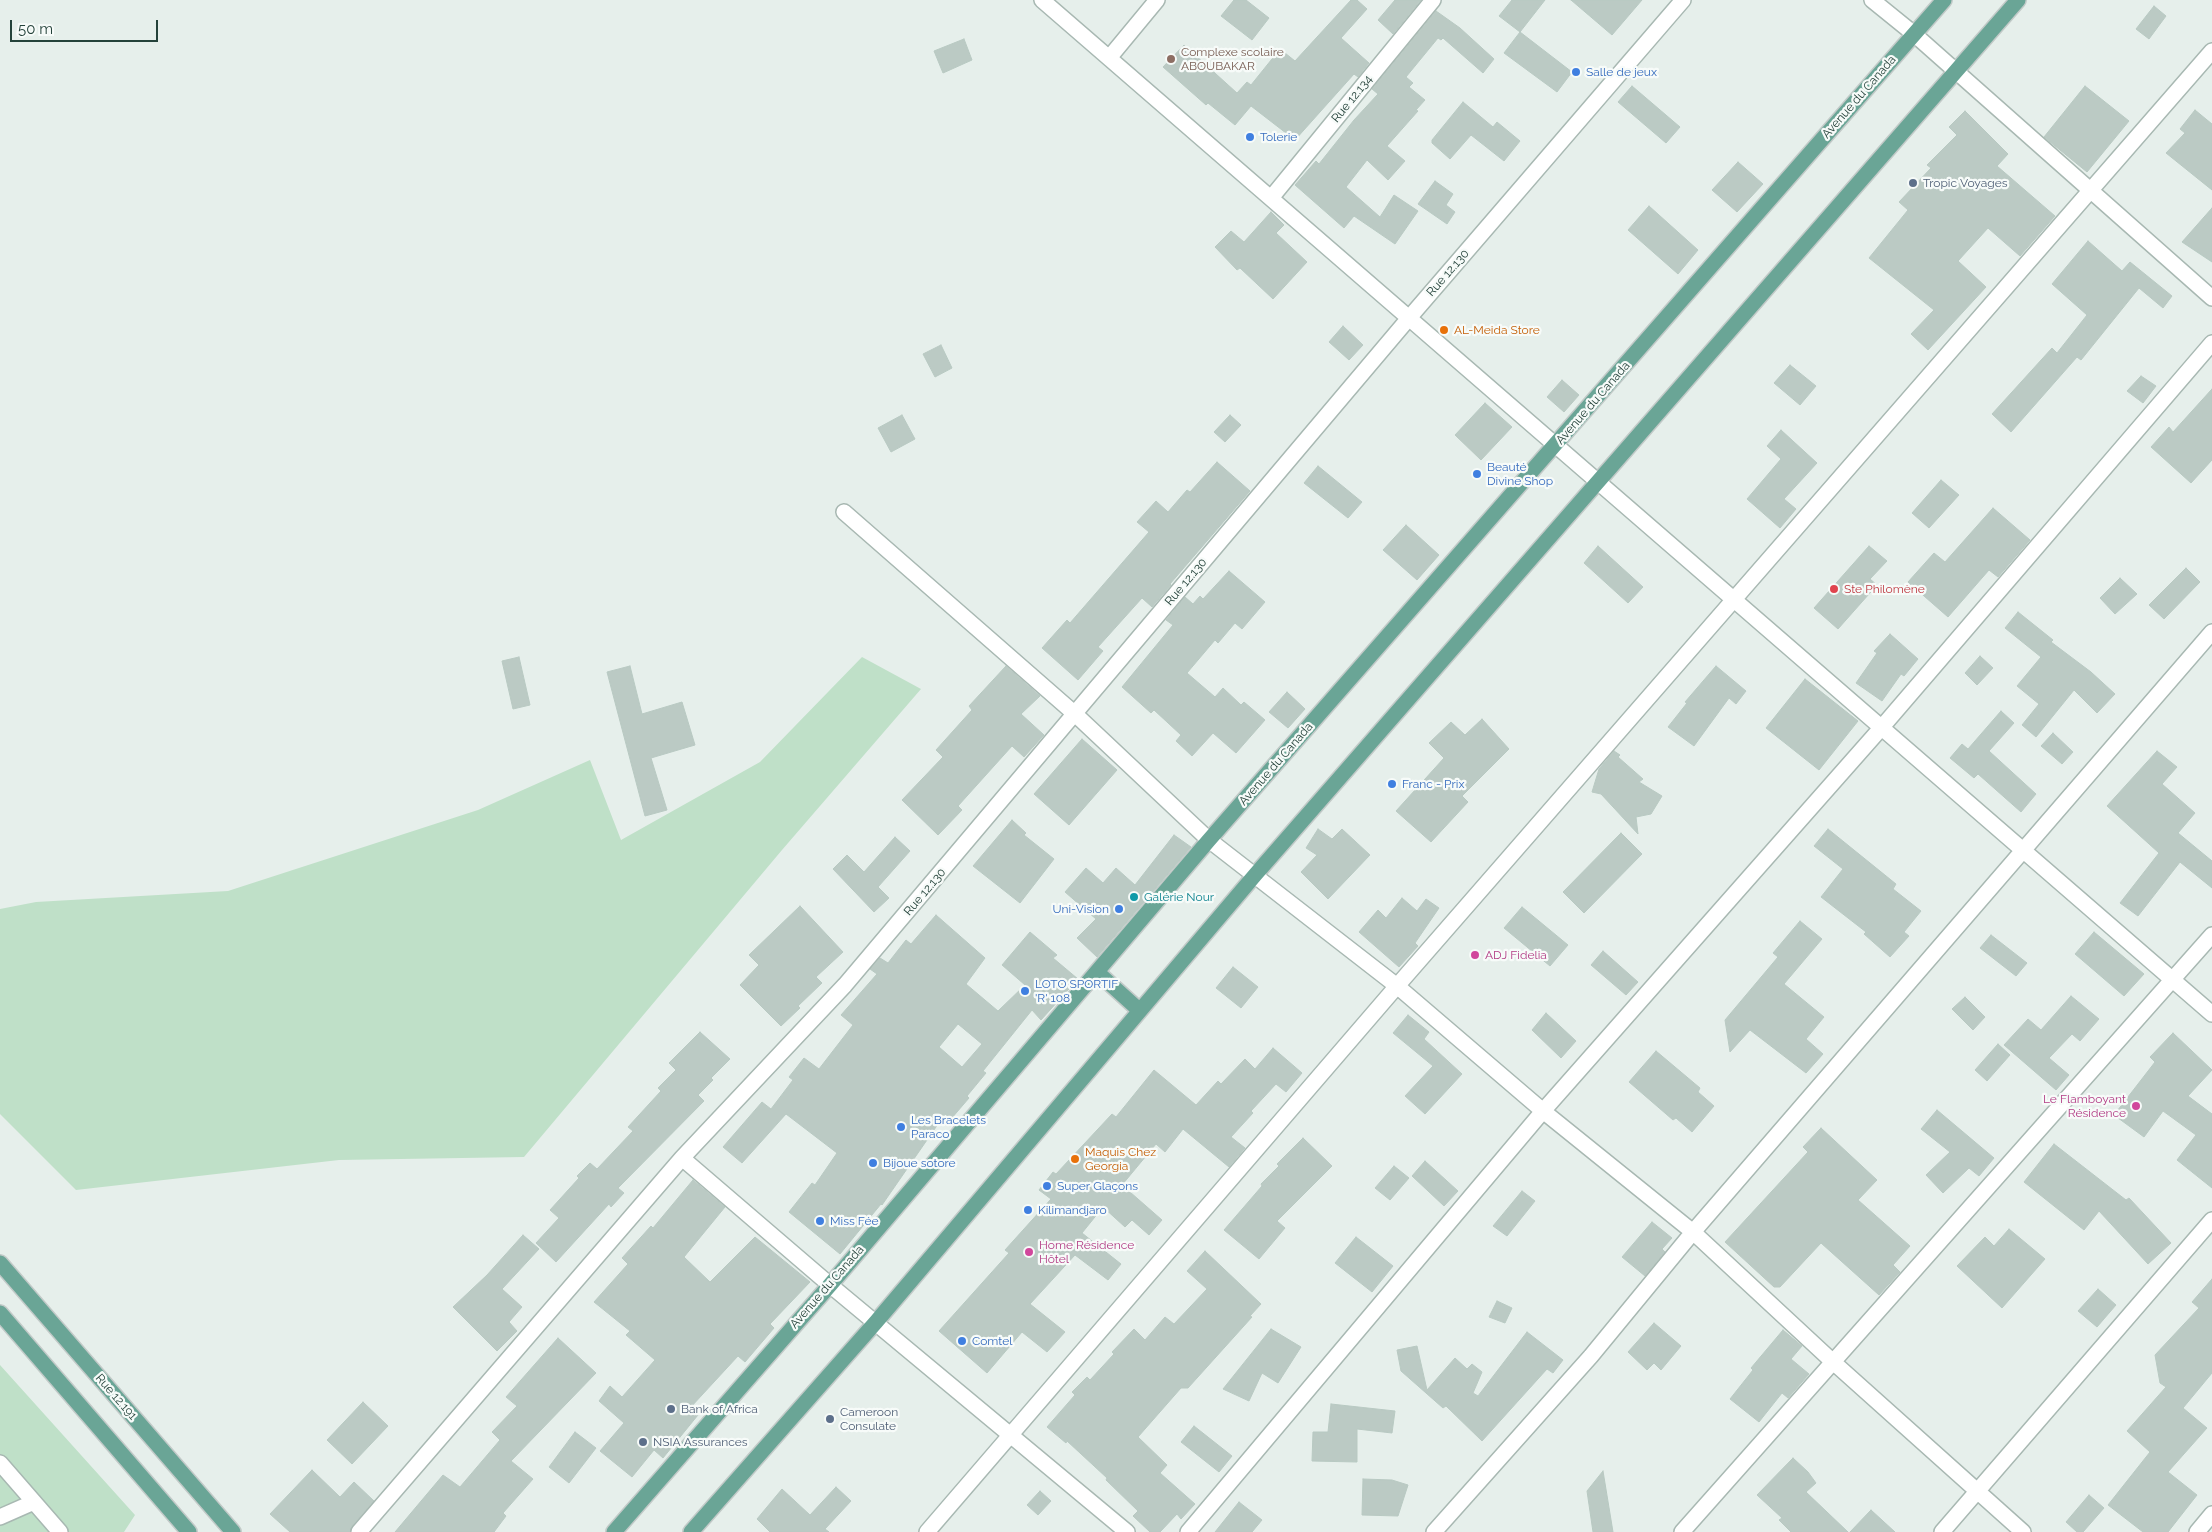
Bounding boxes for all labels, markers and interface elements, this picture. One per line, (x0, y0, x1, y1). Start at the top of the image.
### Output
scale bar (12, 10, 160, 42)
text: 50 m (18, 20, 53, 38)
place label: Complexe scolaire ABOUBAKAR (1181, 45, 1284, 73)
marker: Complexe scolaire ABOUBAKAR (1165, 53, 1177, 65)
street label: Avenue du Canada (1819, 53, 1899, 141)
place label: Salle de jeux (1586, 65, 1657, 79)
marker: Salle de jeux (1570, 66, 1582, 78)
street label: Rue 12.134 (1329, 72, 1375, 126)
place label: Tolerie (1260, 130, 1297, 144)
marker: Tolerie (1244, 131, 1256, 143)
place label: Tropic Voyages (1923, 176, 2007, 190)
marker: Tropic Voyages (1907, 177, 1919, 189)
street label: Rue 12.130 (1424, 247, 1472, 299)
place label: AL-Meida Store (1454, 323, 1540, 337)
marker: AL-Meida Store (1438, 324, 1450, 336)
street label: Avenue du Canada (1553, 359, 1633, 447)
place label: Beauté Divine Shop (1487, 460, 1553, 488)
marker: Beauté Divine Shop (1471, 468, 1483, 480)
street label: Rue 12.130 (1162, 555, 1210, 609)
place label: Ste Philomène (1844, 582, 1925, 596)
marker: Ste Philomène (1828, 583, 1840, 595)
street label: Avenue du Canada (1236, 720, 1316, 808)
place label: Franc - Prix (1402, 777, 1464, 791)
marker: Franc - Prix (1386, 778, 1398, 790)
street label: Rue 12.130 (901, 865, 949, 919)
place label: Galérie Nour (1144, 890, 1214, 904)
marker: Galérie Nour (1128, 891, 1140, 903)
place label: Uni-Vision (1052, 902, 1109, 916)
marker: Uni-Vision (1113, 903, 1125, 915)
place label: ADJ Fidelia (1485, 948, 1547, 962)
marker: ADJ Fidelia (1469, 949, 1481, 961)
place label: LOTO SPORTIF 'R' 108 (1035, 977, 1118, 1005)
marker: LOTO SPORTIF 'R' 108 (1019, 985, 1031, 997)
place label: Le Flamboyant Résidence (2043, 1092, 2126, 1120)
marker: Le Flamboyant Résidence (2130, 1100, 2142, 1112)
place label: Les Bracelets Paraco (911, 1113, 986, 1141)
marker: Les Bracelets Paraco (895, 1121, 907, 1133)
place label: Maquis Chez Georgia (1085, 1145, 1156, 1173)
marker: Maquis Chez Georgia (1069, 1153, 1081, 1165)
place label: Bijoue sotore (883, 1156, 956, 1170)
marker: Bijoue sotore (867, 1157, 879, 1169)
place label: Super Glaçons (1057, 1179, 1138, 1193)
marker: Super Glaçons (1041, 1180, 1053, 1192)
place label: Kilimandjaro (1038, 1203, 1107, 1217)
marker: Kilimandjaro (1022, 1204, 1034, 1216)
place label: Miss Fée (830, 1214, 879, 1228)
marker: Miss Fée (814, 1215, 826, 1227)
place label: Home Résidence Hôtel (1039, 1238, 1134, 1266)
street label: Avenue du Canada (787, 1243, 867, 1331)
marker: Home Résidence Hôtel (1023, 1246, 1035, 1258)
place label: Comtel (972, 1334, 1013, 1348)
marker: Comtel (956, 1335, 968, 1347)
street label: Rue 12.191 (92, 1371, 140, 1423)
place label: Bank of Africa (681, 1402, 758, 1416)
marker: Bank of Africa (665, 1403, 677, 1415)
place label: Cameroon Consulate (840, 1405, 898, 1433)
marker: Cameroon Consulate (824, 1413, 836, 1425)
place label: NSIA Assurances (653, 1435, 748, 1449)
marker: NSIA Assurances (637, 1436, 649, 1448)

